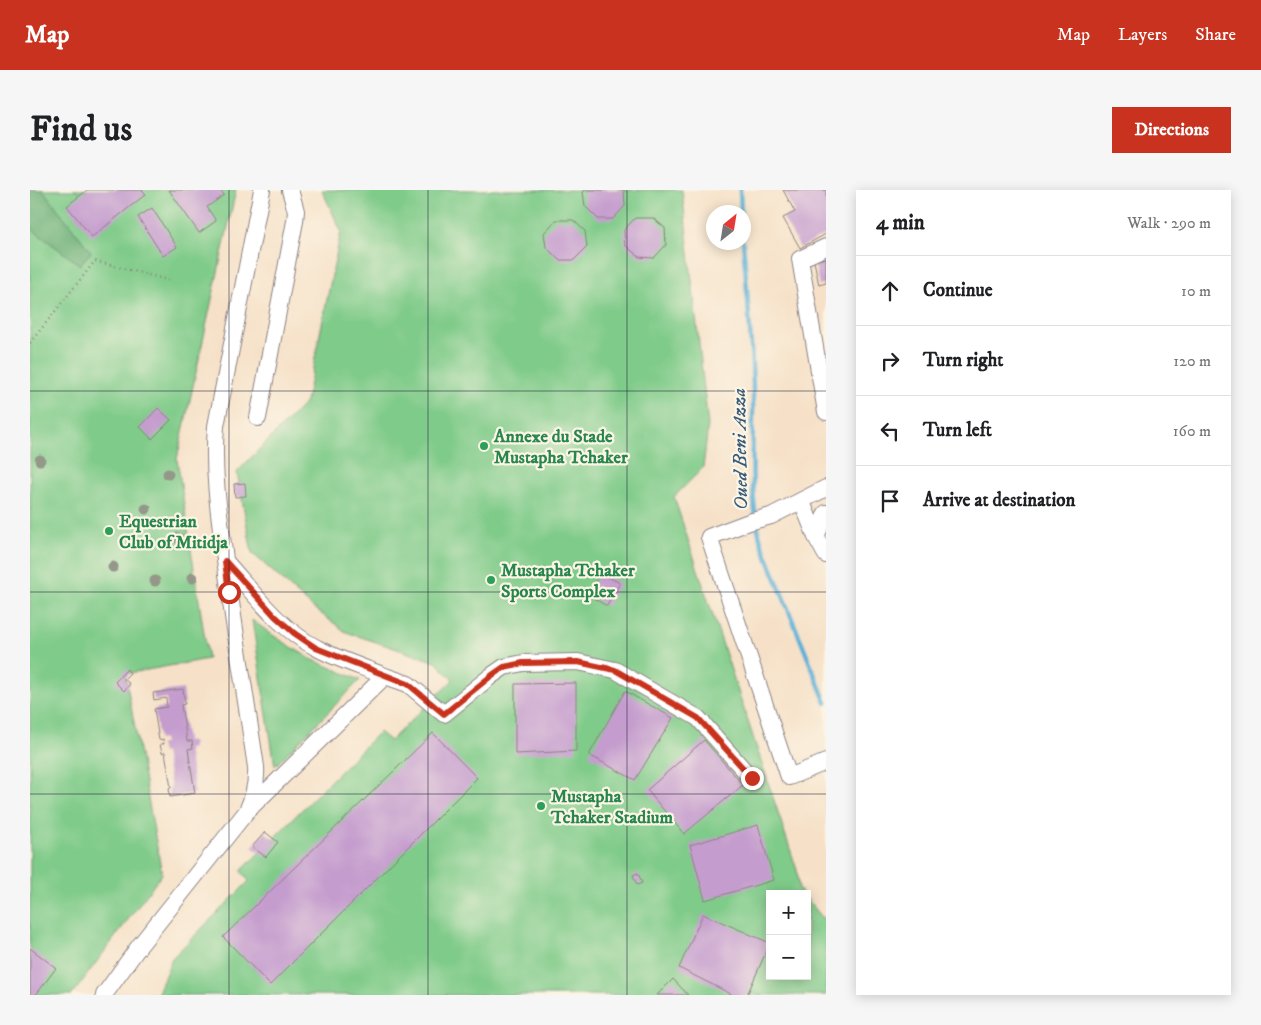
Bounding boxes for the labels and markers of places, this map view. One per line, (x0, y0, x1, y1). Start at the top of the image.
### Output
place label: Annexe du Stade Mustapha Tchaker (493, 426, 628, 469)
marker: Annexe du Stade Mustapha Tchaker (478, 440, 490, 452)
place label: Equestrian Club of Mitidja (119, 511, 228, 554)
marker: Equestrian Club of Mitidja (103, 525, 115, 537)
place label: Mustapha Tchaker Sports Complex (501, 560, 635, 603)
marker: Mustapha Tchaker Sports Complex (485, 574, 497, 586)
place label: Mustapha Tchaker Stadium (550, 786, 673, 829)
marker: Mustapha Tchaker Stadium (535, 800, 547, 812)

